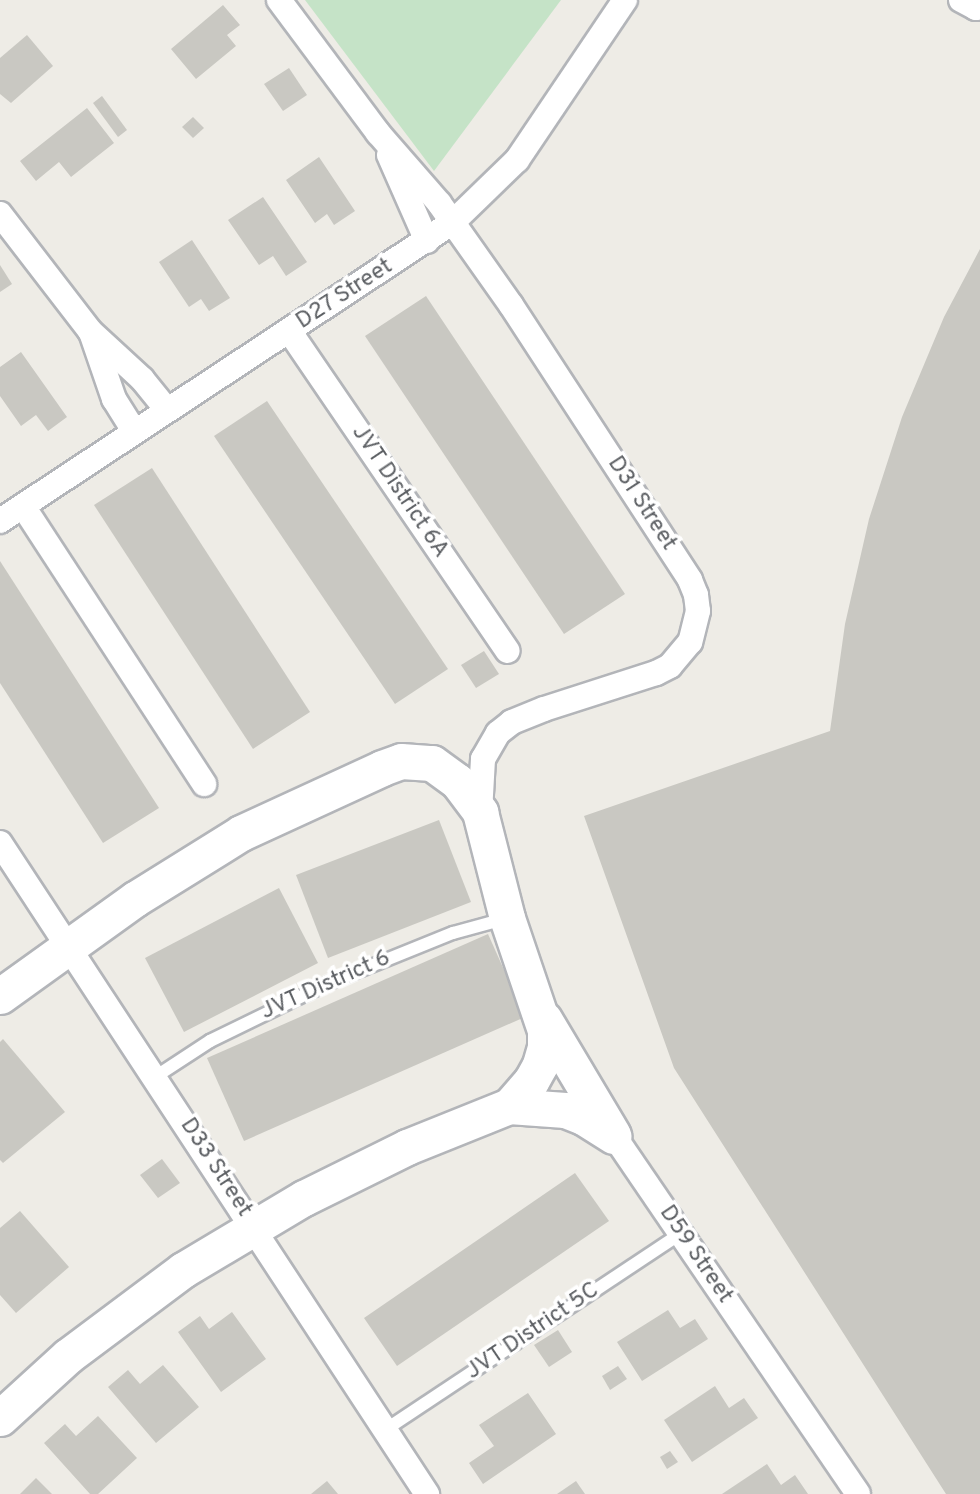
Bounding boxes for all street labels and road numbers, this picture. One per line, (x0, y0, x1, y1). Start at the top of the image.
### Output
street label: D27 Street (291, 253, 399, 337)
street label: JVT District 6A (344, 420, 454, 564)
street label: D31 Street (600, 452, 682, 556)
street label: JVT District 6 (257, 945, 395, 1027)
street label: D33 Street (173, 1113, 257, 1223)
street label: D59 Street (652, 1201, 738, 1309)
street label: JVT District 5C (461, 1277, 605, 1387)

